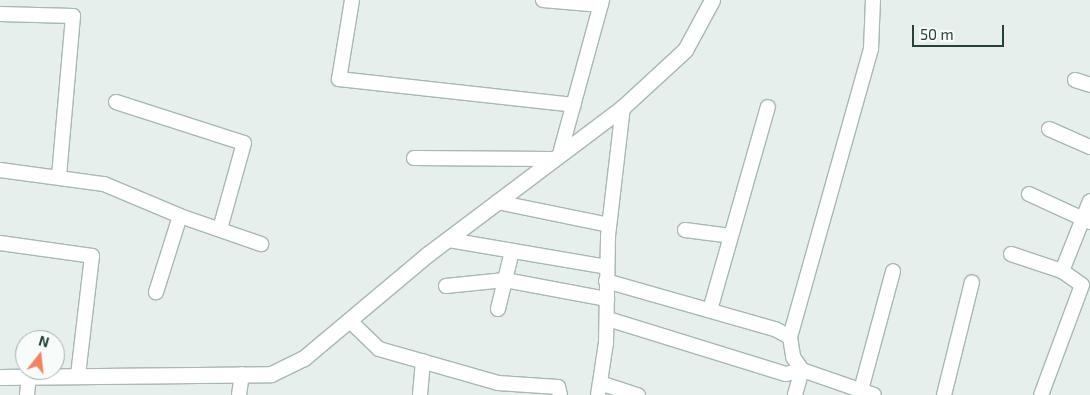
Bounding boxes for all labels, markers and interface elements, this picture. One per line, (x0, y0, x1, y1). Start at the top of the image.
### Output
scale bar (915, 15, 1008, 47)
text: 50 m (920, 25, 954, 43)
north arrow (15, 330, 65, 380)
text: N (37, 331, 51, 351)

